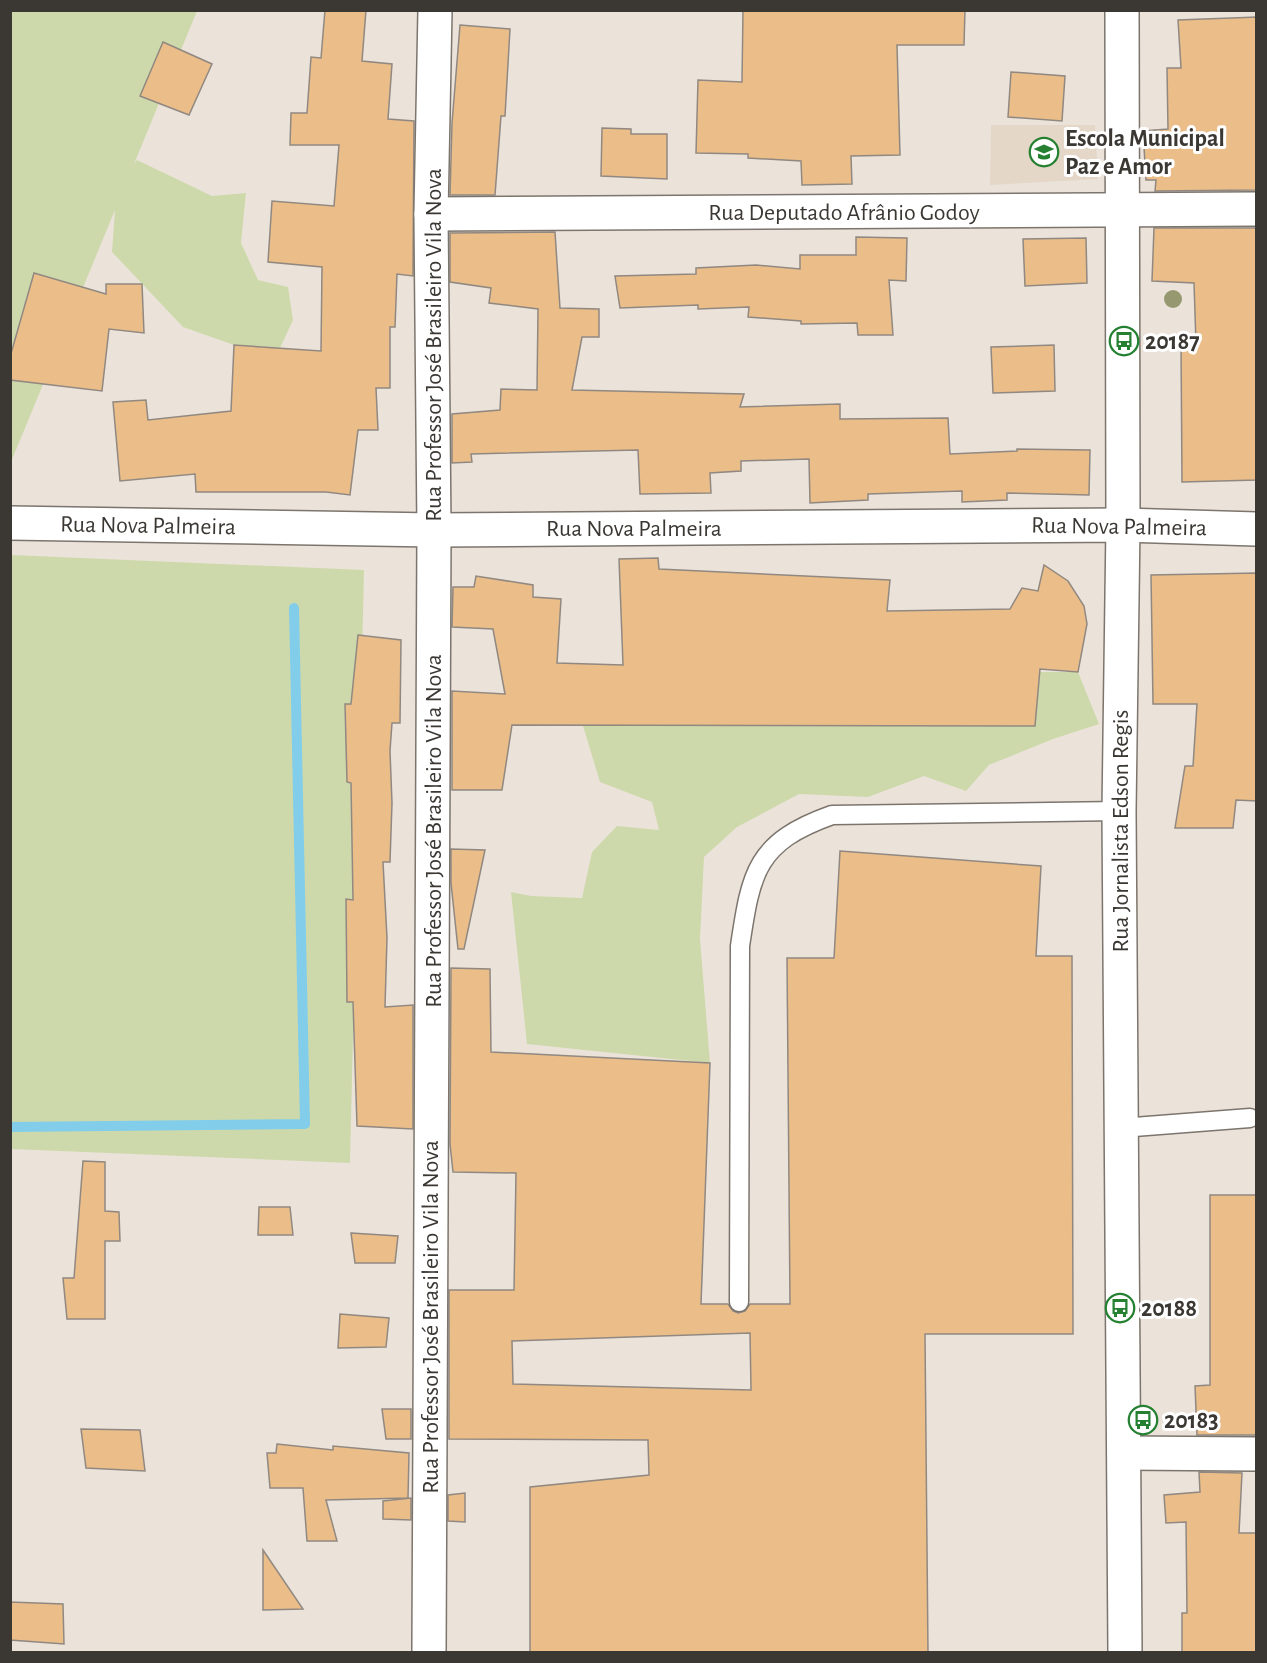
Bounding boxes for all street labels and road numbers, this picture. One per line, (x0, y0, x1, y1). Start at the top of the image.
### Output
street label: Rua Professor José Brasileiro Vila Nova (422, 168, 446, 522)
street label: Rua Deputado Afrânio Godoy (708, 201, 980, 225)
street label: Rua Nova Palmeira (60, 512, 236, 540)
street label: Rua Nova Palmeira (1031, 513, 1207, 541)
street label: Rua Nova Palmeira (546, 517, 722, 541)
street label: Rua Professor José Brasileiro Vila Nova (422, 654, 446, 1008)
street label: Rua Jornalista Edson Regis (1109, 710, 1133, 952)
street label: Rua Professor José Brasileiro Vila Nova (419, 1140, 443, 1494)

